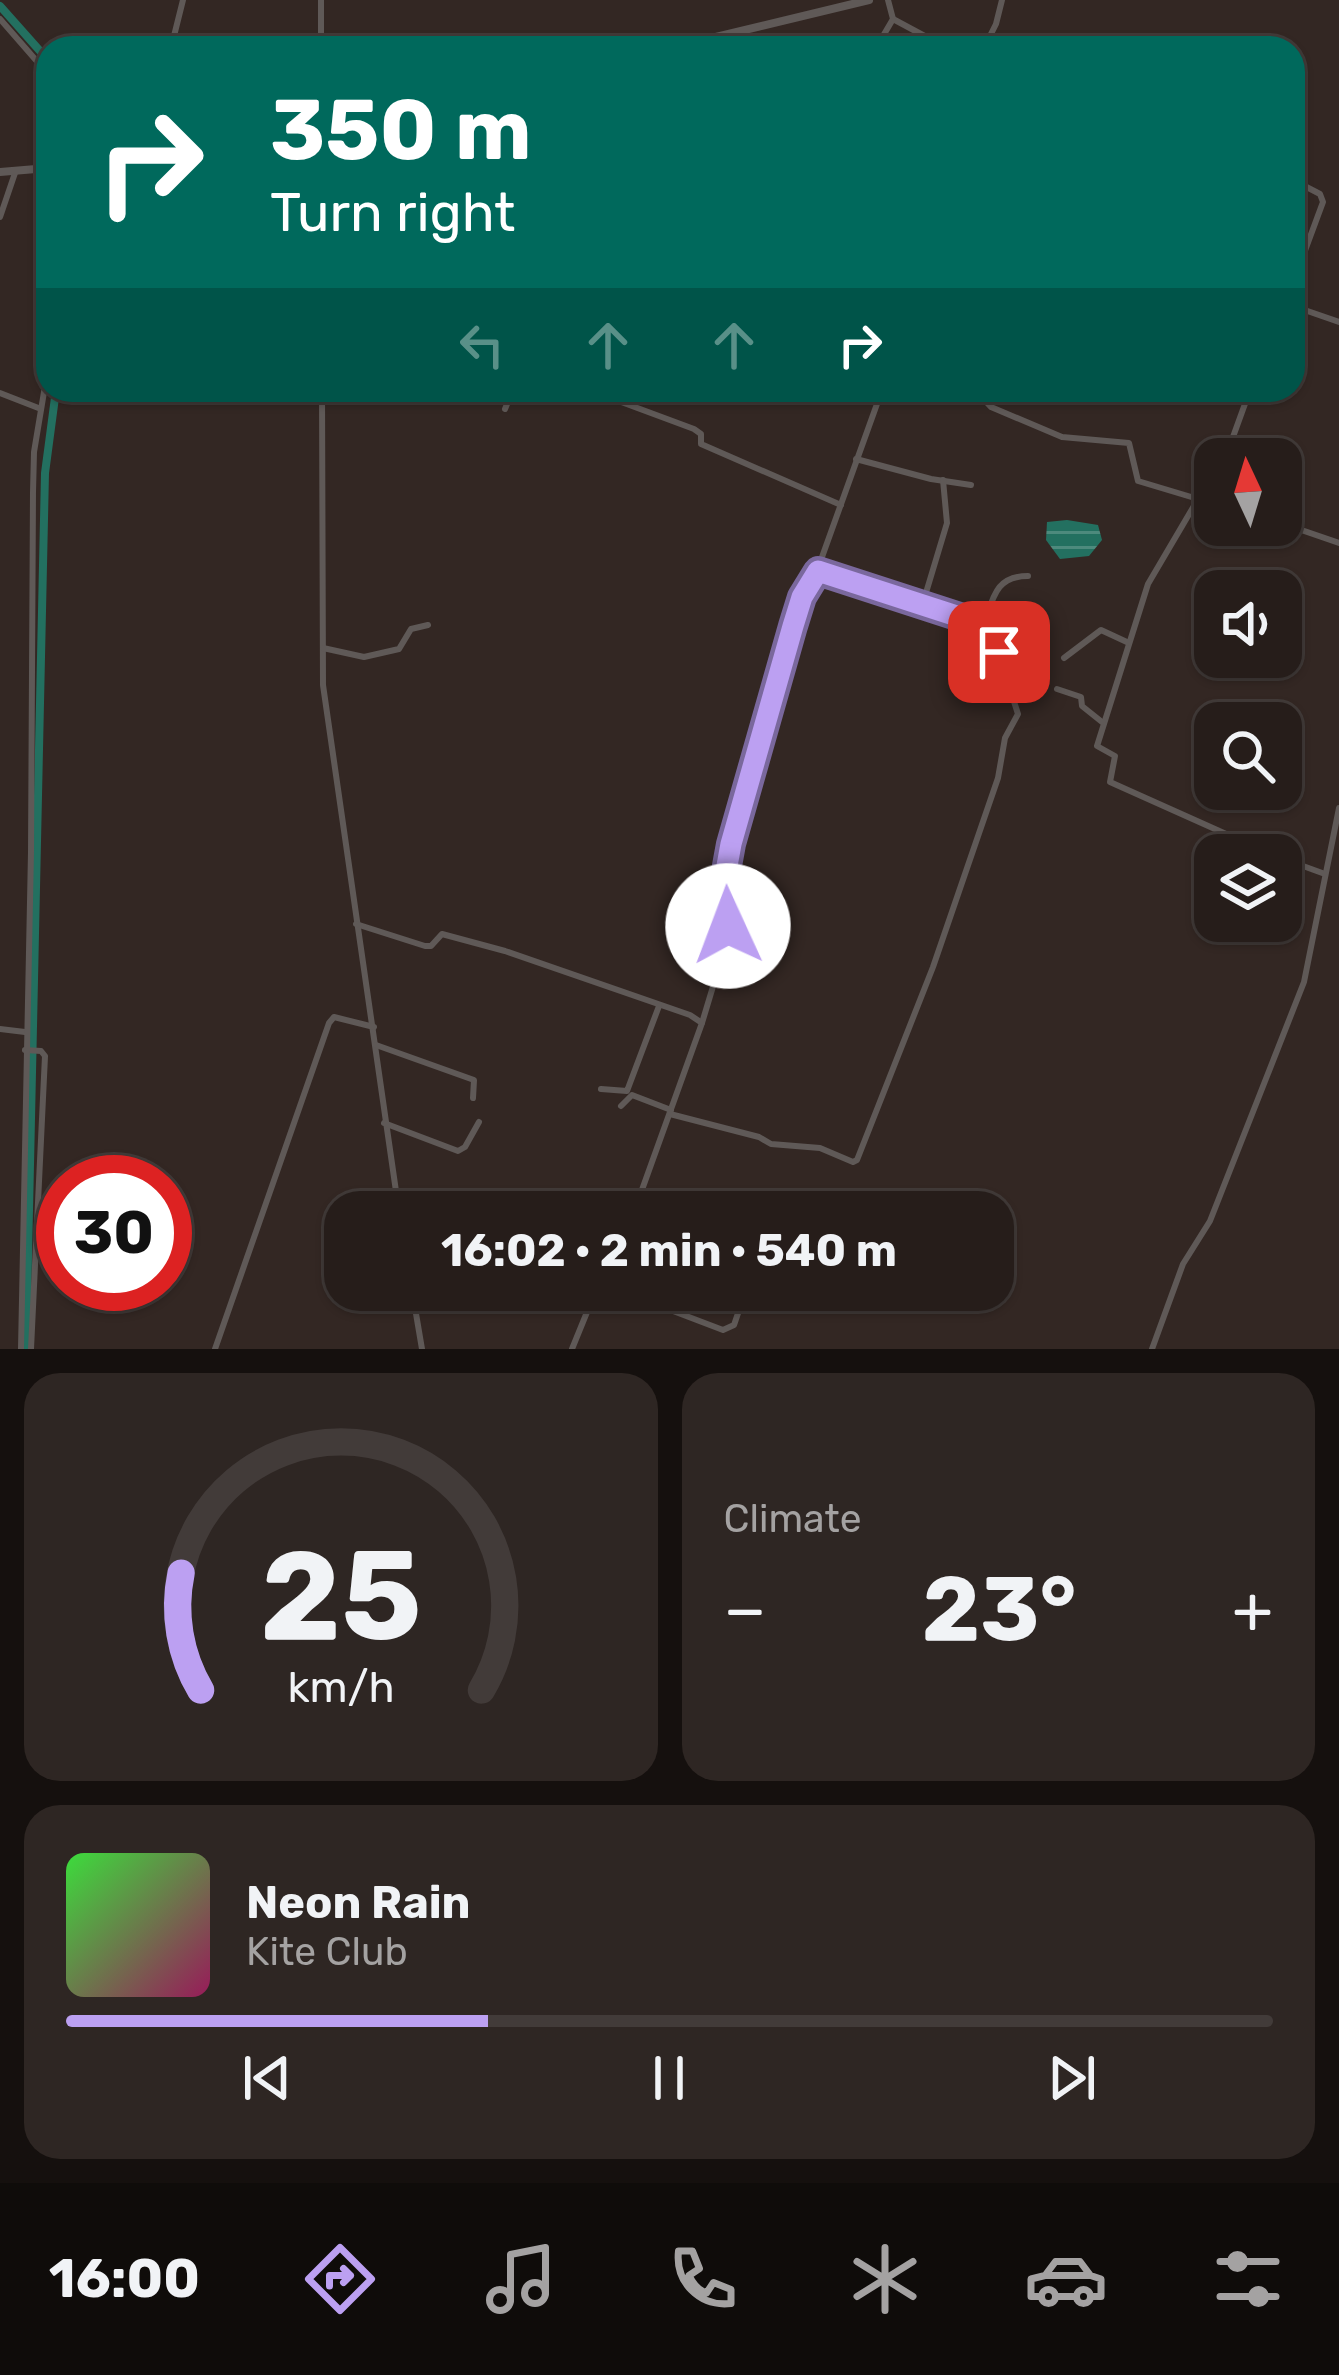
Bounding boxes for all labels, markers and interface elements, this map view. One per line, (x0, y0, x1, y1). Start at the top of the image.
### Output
text: 350 m (270, 80, 532, 180)
icon: right (72, 84, 228, 240)
text: Turn right (270, 181, 515, 245)
icon: left (449, 312, 515, 378)
icon: ahead (575, 312, 641, 378)
icon: ahead (701, 312, 767, 378)
icon: right (827, 312, 893, 378)
north arrow (1194, 438, 1302, 546)
map controls (1194, 438, 1302, 942)
button: sound (1194, 570, 1302, 678)
pin (948, 601, 1050, 703)
icon: arrive (966, 619, 1032, 685)
button: search (1194, 702, 1302, 810)
button: layers (1194, 834, 1302, 942)
position arrow (665, 863, 791, 989)
speed limit sign: 30 (36, 1155, 192, 1311)
text: 16:02 · 2 min · 540 m (441, 1224, 897, 1277)
text: Climate (724, 1496, 862, 1542)
text: 25 (260, 1522, 422, 1670)
text: 23° (922, 1556, 1077, 1663)
text: − (724, 1570, 766, 1649)
text: + (1232, 1570, 1273, 1649)
text: km/h (287, 1662, 394, 1713)
text: Neon Rain (246, 1876, 471, 1929)
text: Kite Club (246, 1929, 408, 1975)
icon: previous (234, 2045, 300, 2111)
icon: pause (636, 2045, 702, 2111)
icon: next (1039, 2045, 1105, 2111)
icon: directions (298, 2237, 382, 2321)
icon: music (479, 2237, 563, 2321)
icon: phone (661, 2237, 745, 2321)
icon: climate (843, 2237, 927, 2321)
icon: car (1024, 2237, 1108, 2321)
icon: filters (1206, 2237, 1290, 2321)
text: 16:00 (49, 2247, 200, 2311)

